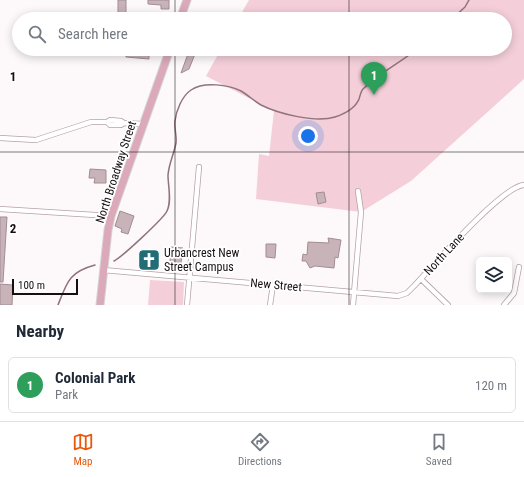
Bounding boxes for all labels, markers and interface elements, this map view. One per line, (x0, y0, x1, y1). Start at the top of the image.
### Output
search box (12, 12, 512, 56)
icon: search (26, 23, 48, 45)
text: Search here (58, 25, 128, 43)
pin: 1 (361, 62, 387, 95)
text: 1 (10, 69, 16, 84)
street label: North Broadway Street (93, 119, 139, 225)
your location (298, 126, 318, 146)
text: 2 (10, 221, 17, 236)
street label: North Lane (421, 230, 467, 278)
place label: Urbancrest New Street Campus (164, 246, 239, 274)
church icon: Urbancrest New Street Campus (136, 247, 162, 273)
map controls (476, 257, 512, 293)
button: layers (476, 257, 512, 293)
street label: New Street (250, 276, 303, 294)
scale bar (12, 277, 78, 296)
text: 100 m (18, 279, 45, 292)
text: Nearby (16, 321, 64, 341)
text: Colonial Park (55, 369, 135, 387)
text: 1 (27, 378, 33, 393)
text: 120 m (475, 378, 507, 393)
text: Park (55, 387, 78, 402)
tab: Map (72, 431, 94, 468)
tab: Directions (238, 431, 282, 468)
tab: Saved (426, 431, 452, 468)

